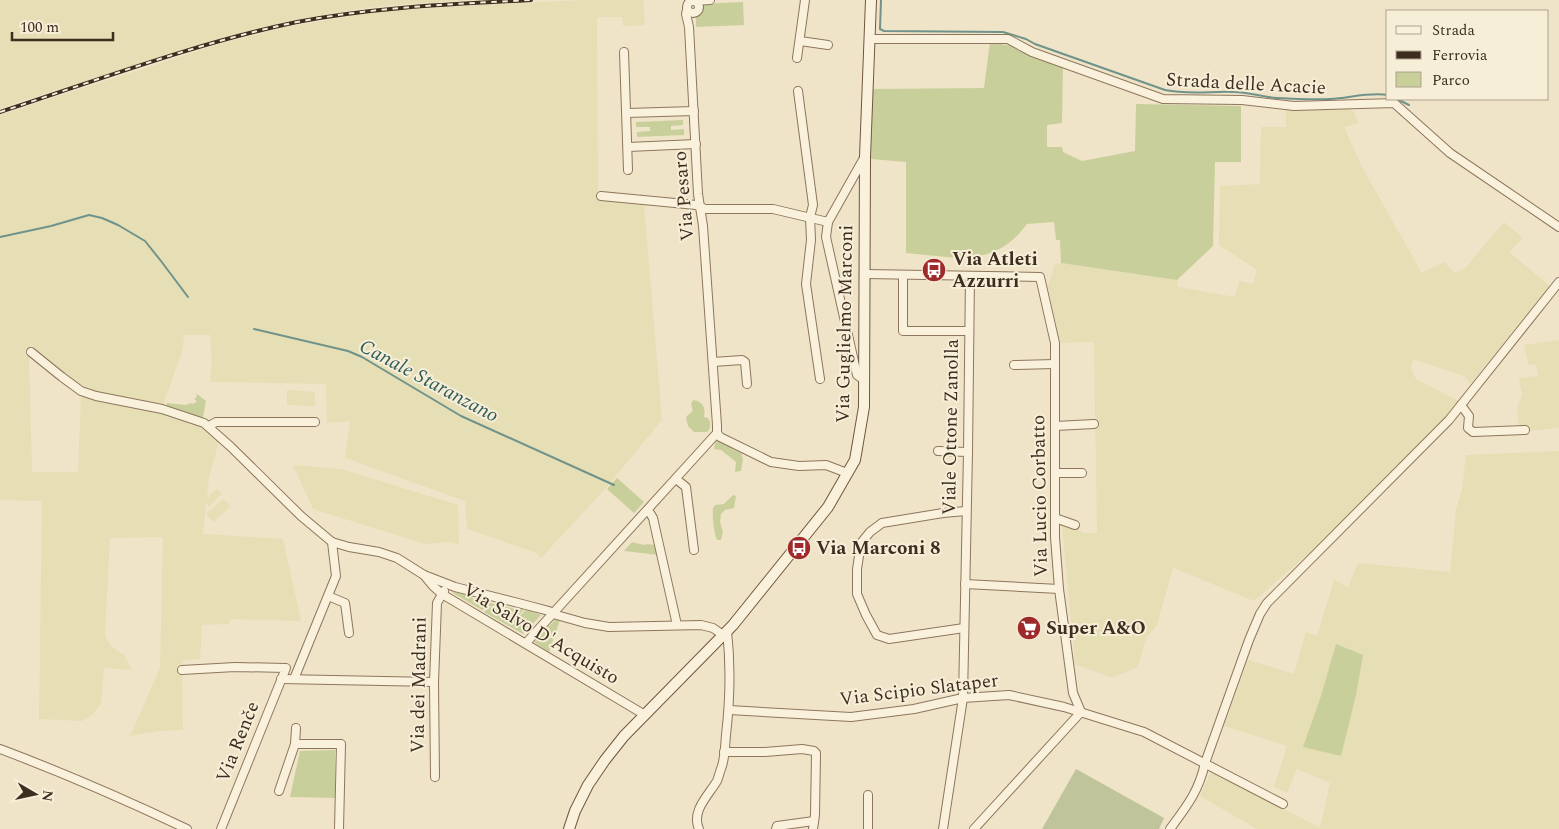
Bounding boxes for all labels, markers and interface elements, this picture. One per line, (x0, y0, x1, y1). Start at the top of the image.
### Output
scale bar (12, 10, 114, 42)
legend (1386, 10, 1549, 100)
text: 100 m (20, 16, 59, 39)
text: Strada (1432, 19, 1475, 42)
text: Ferrovia (1432, 44, 1488, 67)
street label: Strada delle Acacie (1165, 65, 1327, 103)
text: Parco (1432, 69, 1470, 92)
street label: Via Pesaro (666, 150, 702, 242)
street label: Via Guglielmo Marconi (829, 225, 861, 423)
place label: Via Atleti Azzurri (952, 245, 1038, 296)
bus stop icon: Via Atleti Azzurri (921, 257, 947, 283)
water label: Canale Staranzano (354, 332, 504, 430)
street label: Viale Ottone Zanolla (935, 338, 967, 515)
street label: Via Lucio Corbatto (1024, 415, 1056, 577)
place label: Via Marconi 8 (816, 534, 941, 563)
bus stop icon: Via Marconi 8 (786, 535, 812, 561)
street label: Via Salvo D'Acquisto (457, 576, 625, 692)
place label: Super A&O (1046, 614, 1146, 643)
supermarket icon: Super A&O (1016, 615, 1042, 641)
street label: Via dei Madrani (403, 616, 435, 754)
street label: Via Scipio Slataper (838, 666, 1001, 714)
street label: Via Renče (209, 697, 267, 787)
north arrow (10, 769, 60, 819)
text: N (36, 789, 59, 803)

